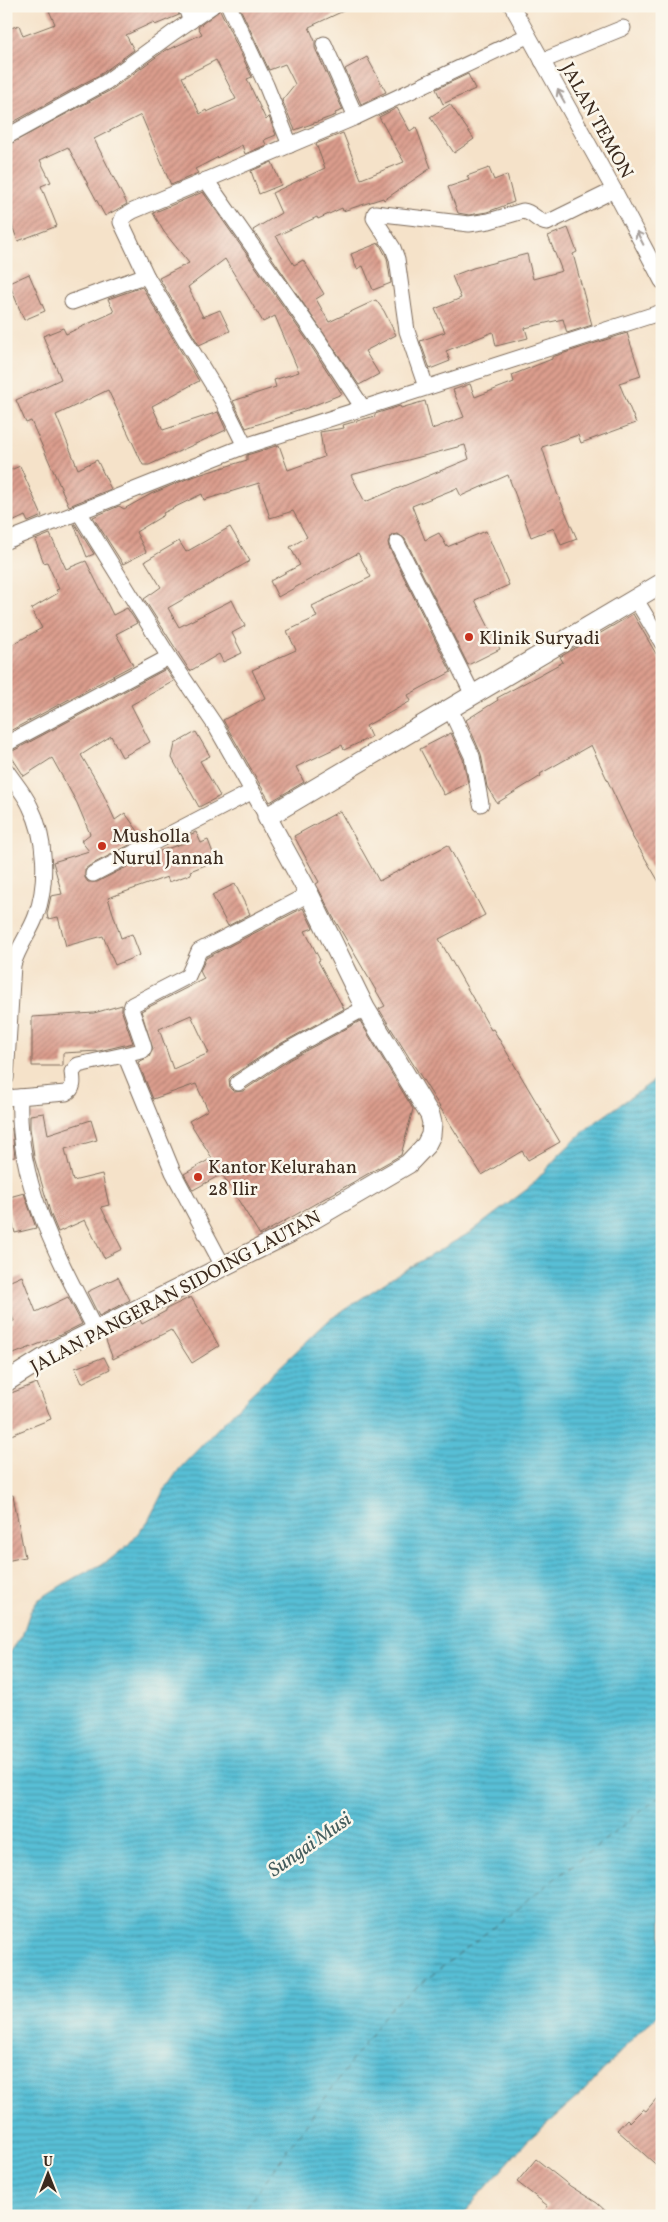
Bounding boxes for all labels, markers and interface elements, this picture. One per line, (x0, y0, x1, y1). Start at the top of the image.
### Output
street label: JALAN TEMON (554, 58, 639, 184)
one-way arrow (556, 88, 566, 103)
one-way arrow (634, 231, 644, 246)
place label: Klinik Suryadi (479, 626, 600, 652)
marker: Klinik Suryadi (463, 631, 475, 643)
place label: Musholla Nurul Jannah (112, 824, 224, 872)
marker: Musholla Nurul Jannah (96, 840, 108, 852)
place label: Kantor Kelurahan 28 Ilir (208, 1155, 357, 1203)
marker: Kantor Kelurahan 28 Ilir (192, 1171, 204, 1183)
street label: JALAN PANGERAN SIDOING LAUTAN (26, 1205, 326, 1381)
water label: Sungai Musi (263, 1806, 358, 1885)
north arrow (22, 2150, 72, 2200)
text: U (43, 2153, 53, 2172)

